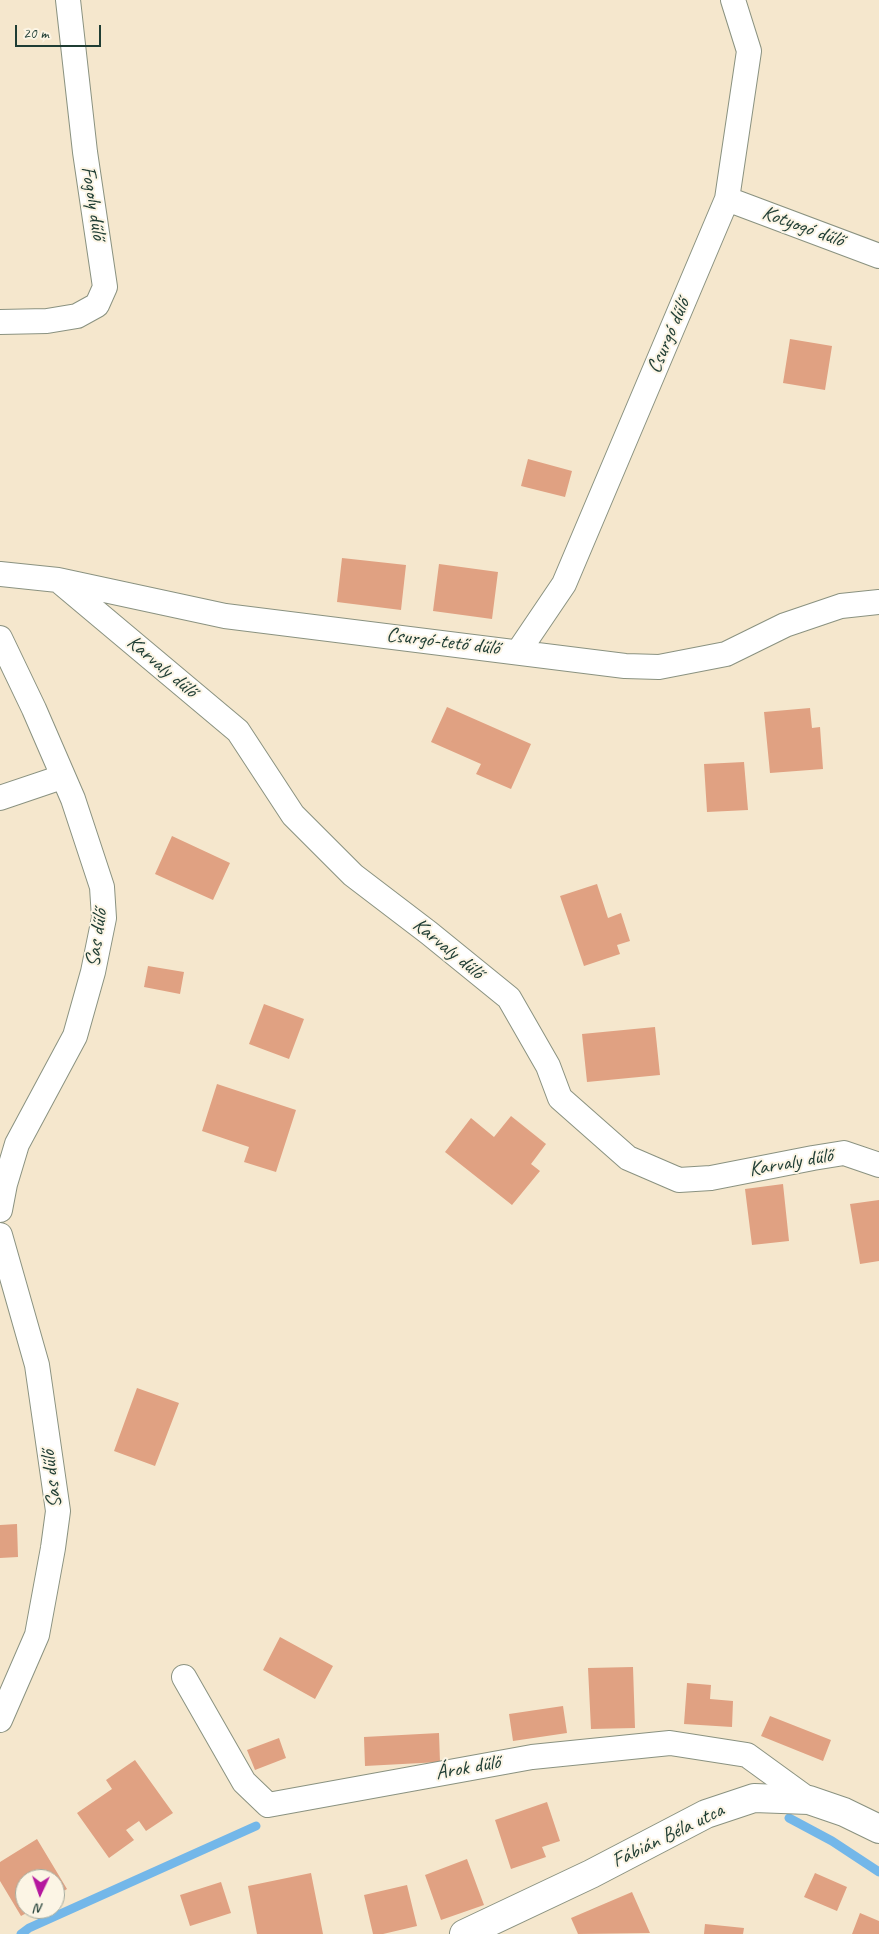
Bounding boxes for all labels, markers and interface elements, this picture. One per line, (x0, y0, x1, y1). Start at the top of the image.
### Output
scale bar (18, 15, 104, 47)
text: 20 m (23, 24, 49, 43)
street label: Fogoly dűlő (75, 164, 111, 242)
street label: Kotyogó dűlő (759, 201, 847, 253)
street label: Csurgó dűlő (642, 295, 696, 377)
street label: Csurgó-tető dűlő (385, 623, 501, 661)
street label: Karvaly dűlő (122, 630, 202, 704)
street label: Sas dűlő (80, 907, 114, 969)
street label: Karvaly dűlő (407, 913, 489, 985)
street label: Karvaly dűlő (747, 1143, 835, 1183)
street label: Sas dűlő (36, 1448, 68, 1510)
street label: Árok dűlő (434, 1750, 502, 1786)
street label: Fábián Béla utca (608, 1798, 728, 1874)
north arrow (15, 1869, 65, 1919)
text: N (34, 1900, 44, 1917)

